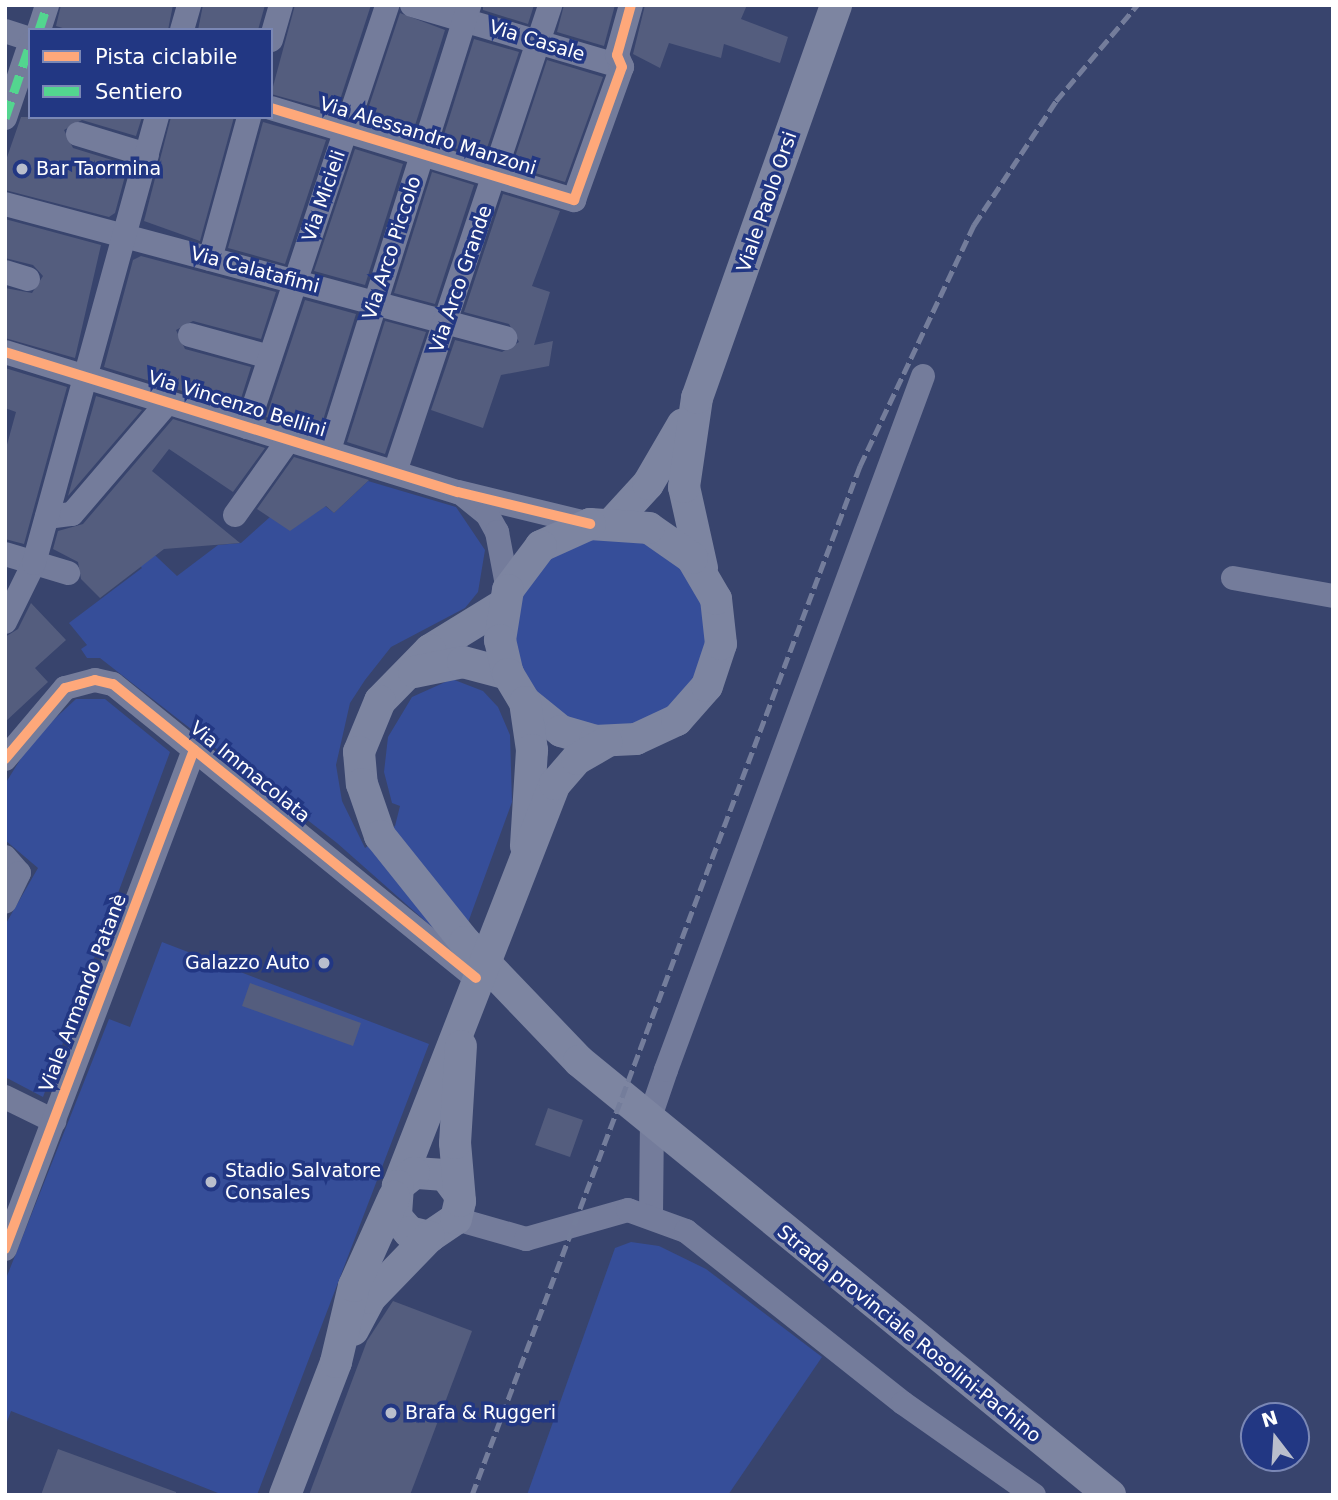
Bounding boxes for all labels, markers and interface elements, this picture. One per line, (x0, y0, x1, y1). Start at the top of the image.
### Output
street label: Via Casale (486, 16, 588, 66)
legend (28, 28, 273, 119)
text: Pista ciclabile (95, 45, 237, 69)
text: Sentiero (95, 80, 183, 104)
street label: Via Alessandro Manzoni (317, 92, 539, 180)
street label: Viale Paolo Orsi (732, 129, 802, 275)
street label: Via Micieli (298, 147, 350, 245)
place label: Bar Taormina (36, 158, 161, 180)
marker: Bar Taormina (14, 161, 30, 177)
street label: Via Arco Piccolo (358, 173, 426, 323)
street label: Via Arco Grande (425, 202, 497, 356)
street label: Via Calatafimi (188, 242, 322, 298)
street label: Via Vincenzo Bellini (145, 366, 329, 442)
street label: Via Immacolata (185, 717, 315, 827)
street label: Viale Armando Patanè (35, 891, 131, 1095)
place label: Galazzo Auto (185, 952, 310, 974)
marker: Galazzo Auto (316, 955, 332, 971)
place label: Stadio Salvatore Consales (225, 1160, 381, 1204)
marker: Stadio Salvatore Consales (203, 1174, 219, 1190)
street label: Strada provinciale Rosolini-Pachino (773, 1220, 1045, 1448)
place label: Brafa & Ruggeri (405, 1402, 556, 1424)
north arrow (1240, 1402, 1310, 1472)
marker: Brafa & Ruggeri (383, 1405, 399, 1421)
text: N (1259, 1406, 1280, 1432)

